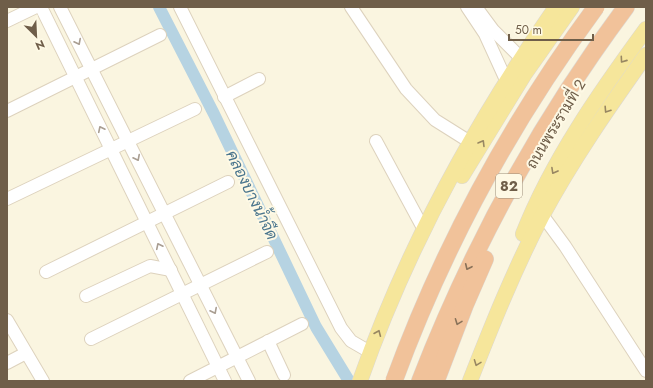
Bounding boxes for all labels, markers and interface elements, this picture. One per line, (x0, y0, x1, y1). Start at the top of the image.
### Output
north arrow (16, 16, 56, 56)
scale bar (509, 16, 593, 42)
text: 50 m (515, 21, 542, 39)
text: N (33, 36, 47, 54)
one-way arrow (73, 38, 81, 45)
one-way arrow (621, 56, 628, 63)
street label: ถนนพระรามที่ 2 (517, 73, 591, 173)
one-way arrow (605, 106, 612, 113)
one-way arrow (98, 126, 106, 133)
one-way arrow (477, 140, 484, 147)
water label: คลองบางน้ำจืด (220, 145, 286, 244)
one-way arrow (132, 154, 140, 161)
one-way arrow (551, 166, 559, 174)
road number: 82 (496, 174, 522, 198)
one-way arrow (156, 242, 163, 250)
one-way arrow (465, 263, 473, 271)
one-way arrow (209, 307, 217, 315)
one-way arrow (455, 318, 463, 325)
one-way arrow (374, 329, 382, 336)
one-way arrow (474, 360, 482, 367)

